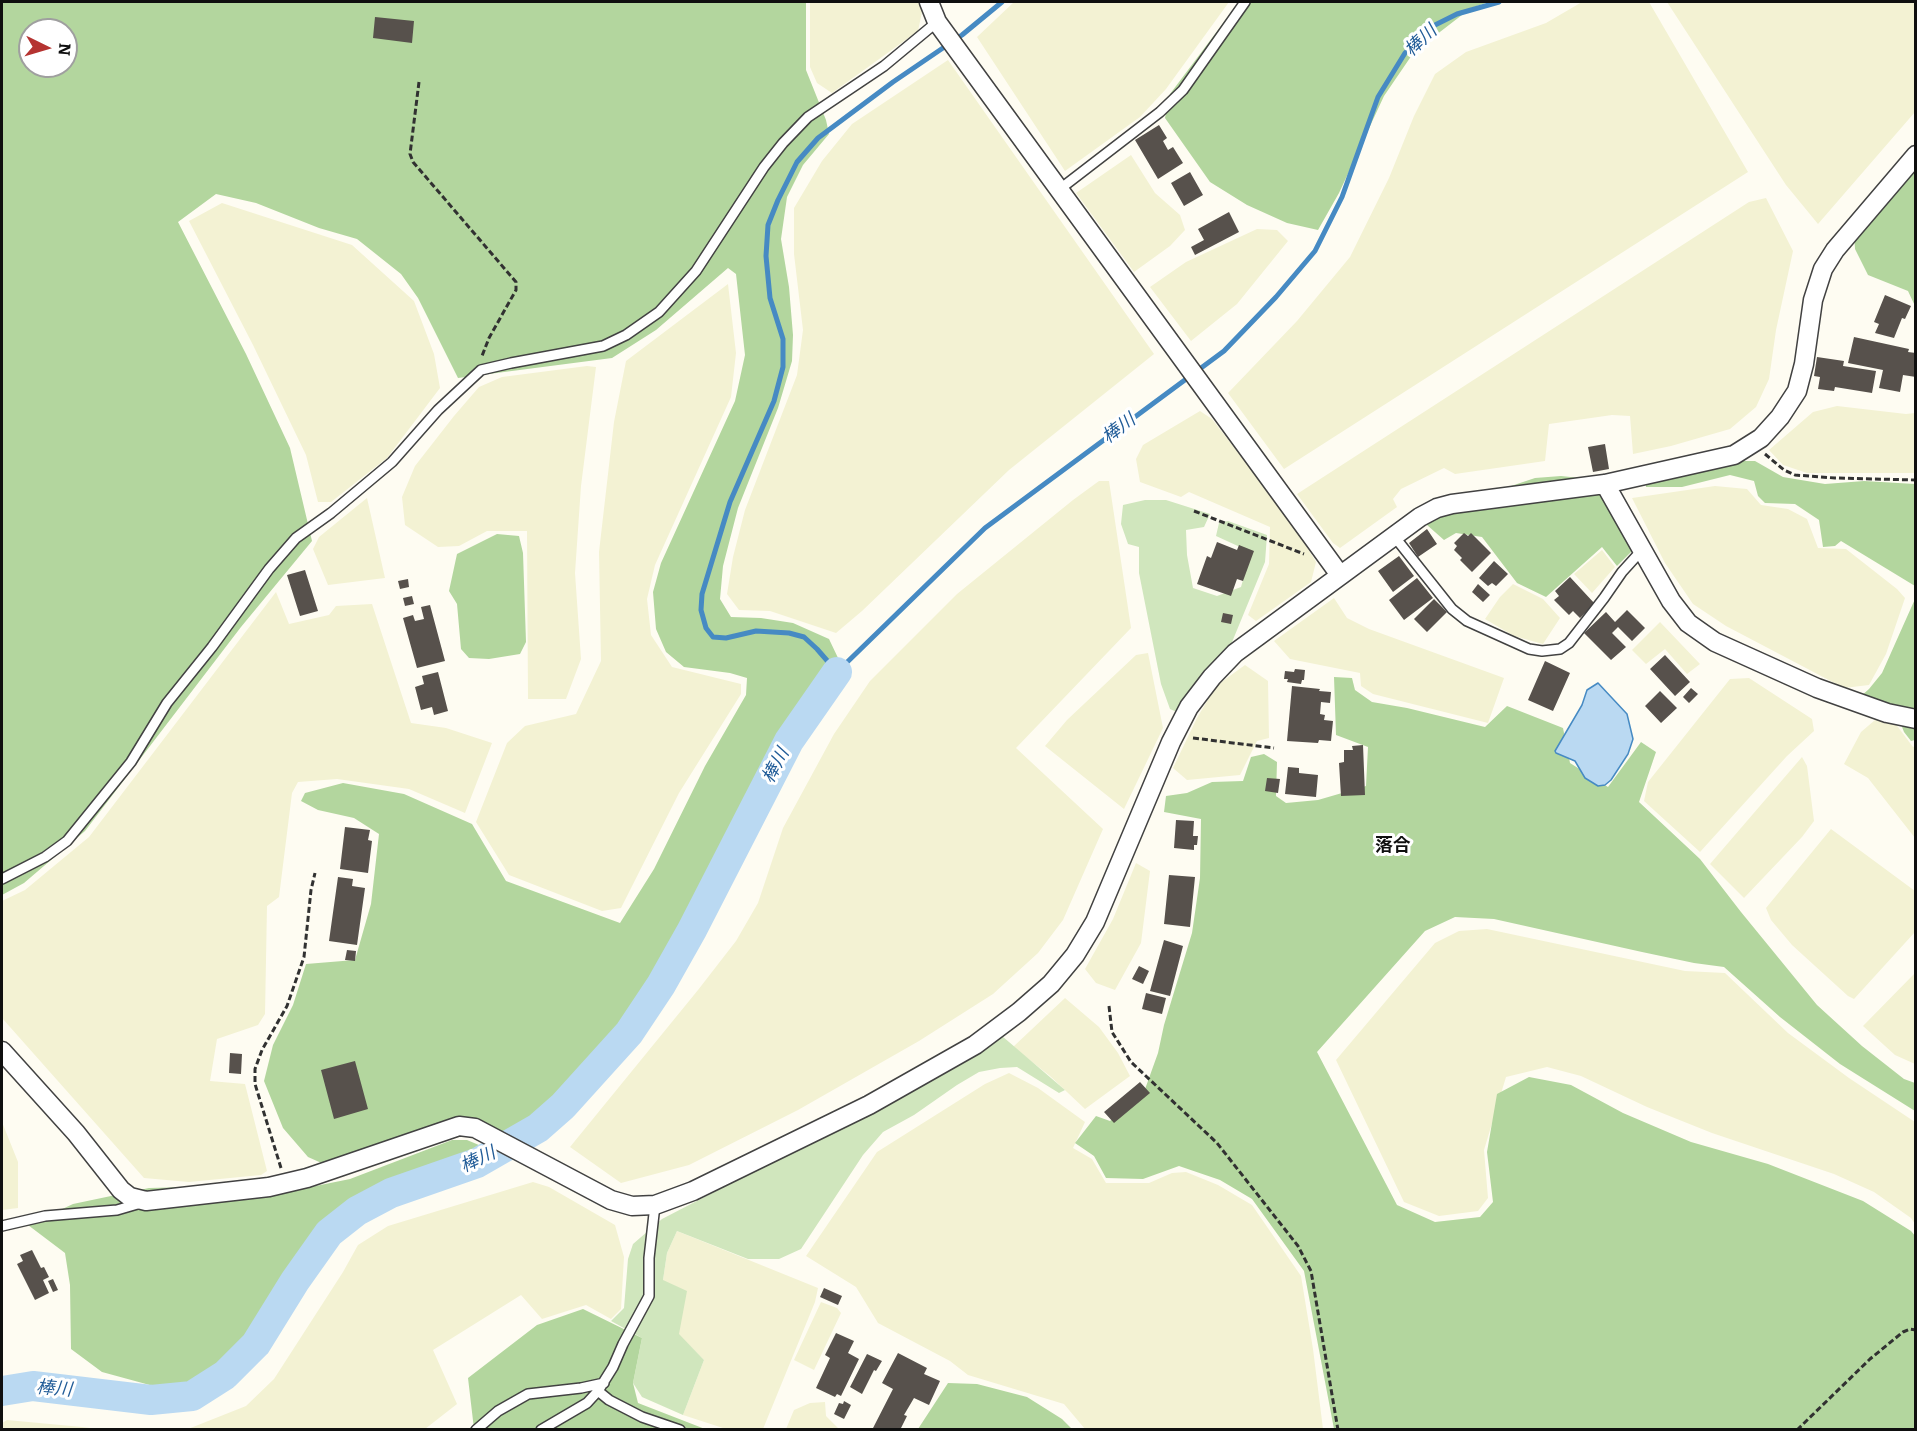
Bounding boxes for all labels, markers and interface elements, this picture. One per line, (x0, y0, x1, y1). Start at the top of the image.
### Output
north arrow (18, 18, 78, 78)
water label: 棒川 (1400, 21, 1442, 61)
text: N (54, 42, 74, 56)
water label: 棒川 (1098, 410, 1140, 448)
water label: 棒川 (758, 745, 794, 787)
district label: 落合 (1375, 835, 1411, 857)
water label: 棒川 (457, 1143, 499, 1177)
water label: 棒川 (35, 1377, 73, 1401)

